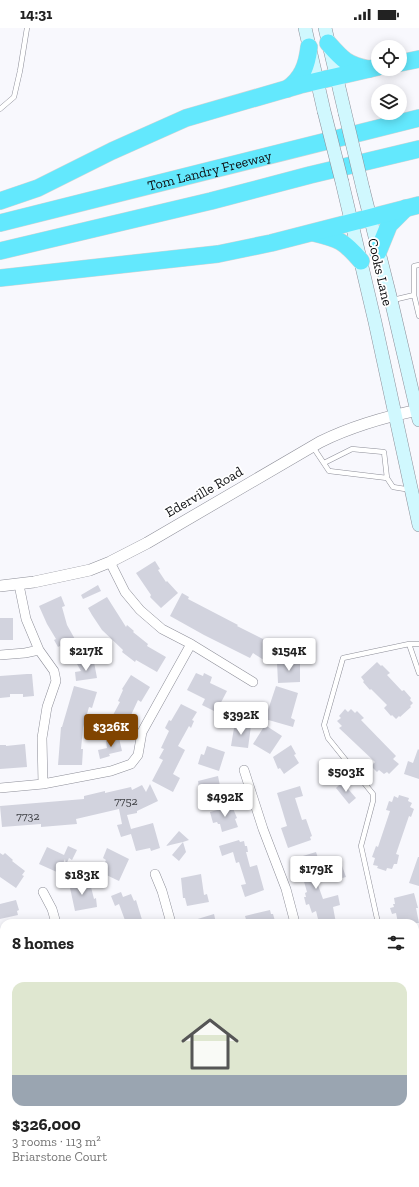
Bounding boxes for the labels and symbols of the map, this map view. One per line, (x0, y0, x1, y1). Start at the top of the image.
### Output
street label: Tom Landry Freeway (146, 147, 274, 194)
street label: Cooks Lane (364, 236, 396, 308)
street label: Ederville Road (162, 463, 246, 521)
pin: $217K (58, 638, 114, 672)
pin: $154K (261, 638, 317, 672)
pin: $392K (213, 702, 269, 736)
pin: $326K (83, 714, 139, 748)
pin: $503K (318, 759, 374, 793)
pin: $492K (197, 784, 253, 818)
house number: 7752 (114, 794, 138, 808)
house number: 7732 (16, 809, 40, 823)
pin: $179K (288, 856, 344, 890)
pin: $183K (54, 862, 110, 896)

